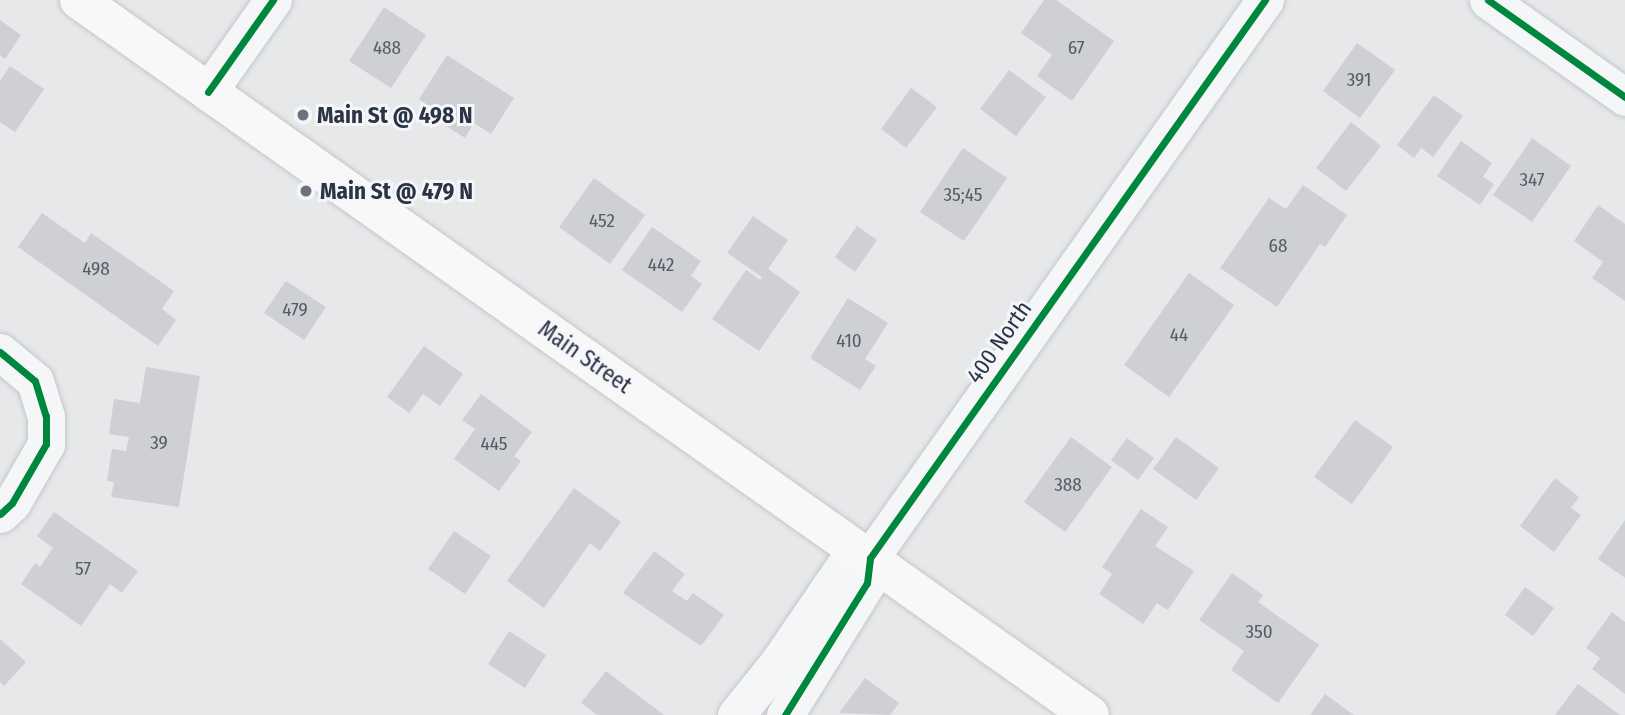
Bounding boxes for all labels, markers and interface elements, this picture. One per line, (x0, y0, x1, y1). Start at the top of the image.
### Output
house number: 488 (373, 37, 401, 59)
house number: 67 (1068, 37, 1084, 59)
house number: 391 (1347, 69, 1371, 91)
place label: Main St @ 498 N (317, 101, 473, 129)
marker: Main St @ 498 N (295, 107, 311, 123)
house number: 347 (1519, 169, 1545, 191)
place label: Main St @ 479 N (320, 177, 473, 205)
marker: Main St @ 479 N (298, 183, 314, 199)
house number: 35;45 (944, 184, 982, 206)
house number: 452 (589, 210, 615, 232)
house number: 68 (1269, 235, 1287, 257)
house number: 442 (648, 254, 674, 276)
house number: 498 (82, 258, 110, 280)
street label: 400 North (961, 295, 1037, 389)
house number: 479 (282, 299, 308, 321)
street label: Main Street (533, 315, 637, 399)
house number: 44 (1170, 324, 1188, 346)
house number: 410 (836, 330, 862, 352)
house number: 39 (150, 432, 168, 454)
house number: 445 (481, 433, 507, 455)
house number: 388 (1054, 474, 1082, 496)
house number: 57 (75, 558, 91, 580)
house number: 350 (1245, 621, 1273, 643)

